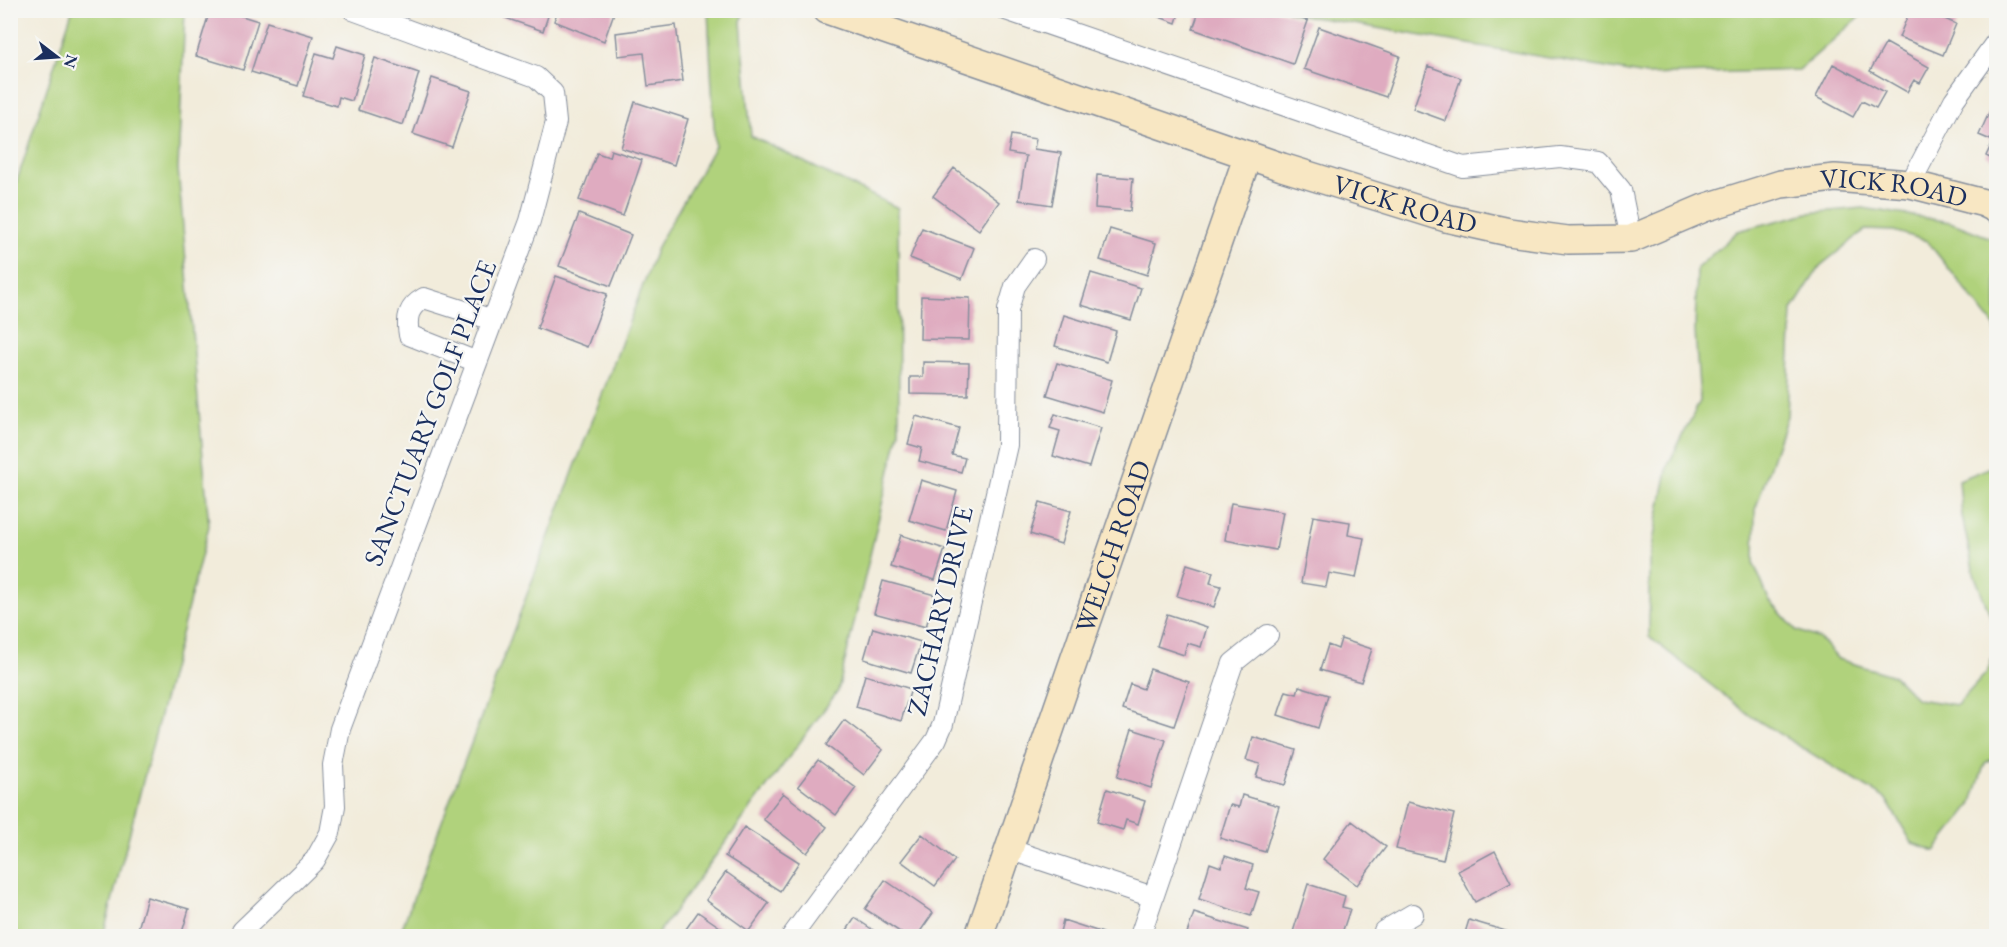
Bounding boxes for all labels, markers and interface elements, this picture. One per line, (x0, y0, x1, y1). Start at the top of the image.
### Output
north arrow (27, 27, 87, 87)
text: N (59, 52, 83, 71)
street label: VICK ROAD (1818, 160, 1971, 215)
street label: VICK ROAD (1329, 166, 1480, 241)
street label: SANCTUARY GOLF PLACE (355, 255, 504, 571)
street label: WELCH ROAD (1067, 455, 1159, 637)
street label: ZACHARY DRIVE (898, 503, 981, 719)

